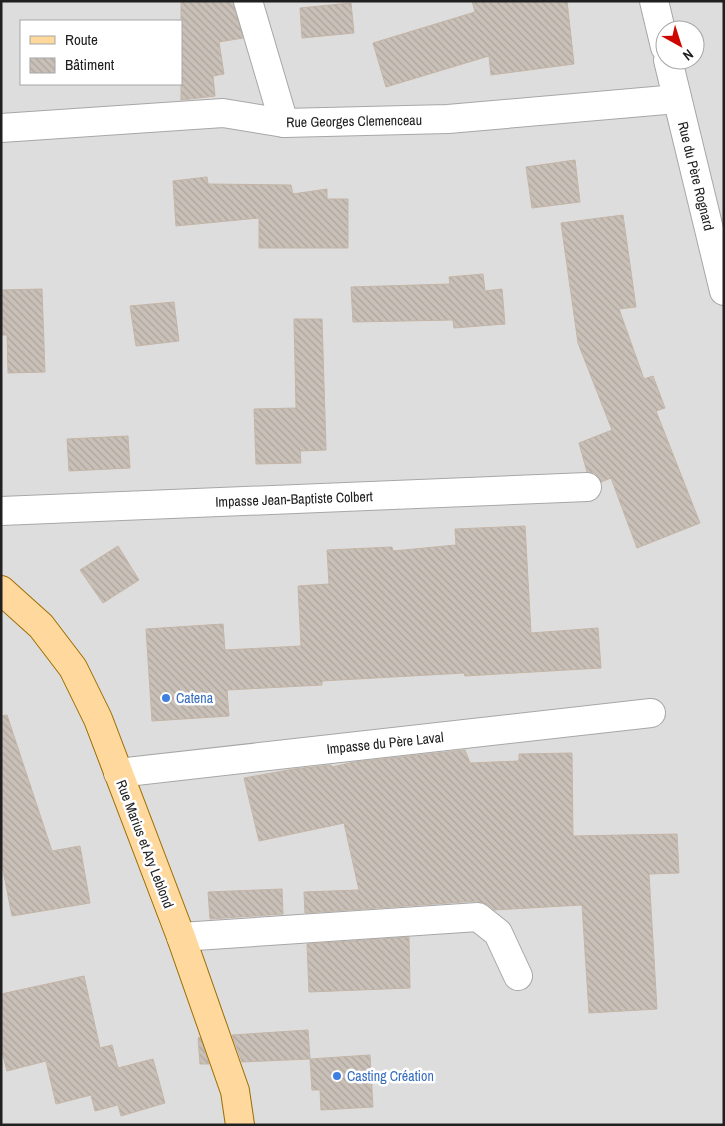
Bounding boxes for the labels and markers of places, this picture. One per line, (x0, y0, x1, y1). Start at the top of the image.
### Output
place label: Catena (176, 689, 214, 707)
marker: Catena (160, 692, 172, 704)
place label: Casting Création (347, 1067, 434, 1085)
marker: Casting Création (331, 1070, 343, 1082)

